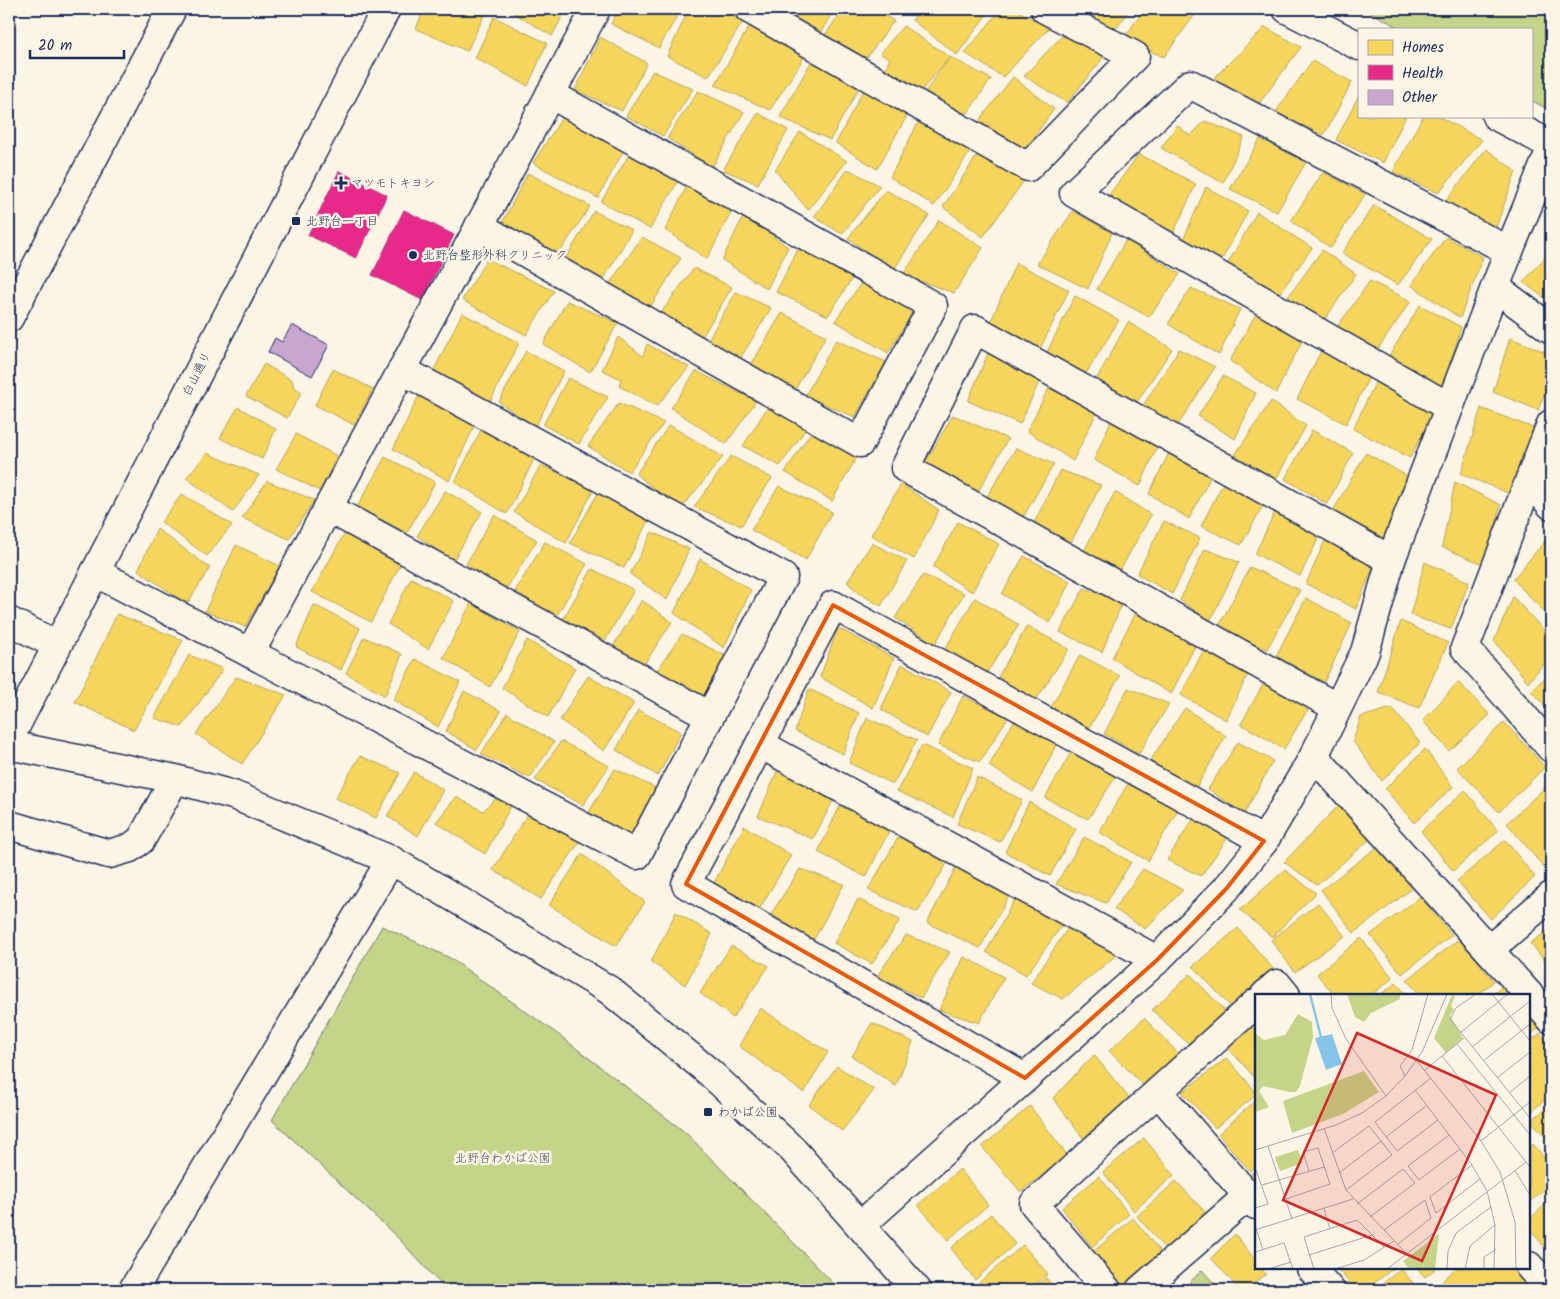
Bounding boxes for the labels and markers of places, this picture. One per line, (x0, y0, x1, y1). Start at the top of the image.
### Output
place label: マツモトキヨシ (351, 174, 435, 193)
marker: マツモトキヨシ (335, 177, 347, 189)
place label: 北野台一丁目 (306, 212, 378, 231)
marker: 北野台一丁目 (290, 215, 302, 227)
place label: 北野台整形外科クリニック (423, 246, 567, 265)
marker: 北野台整形外科クリニック (407, 249, 419, 261)
place label: わかば公園 (718, 1103, 778, 1122)
marker: わかば公園 (702, 1106, 714, 1118)

